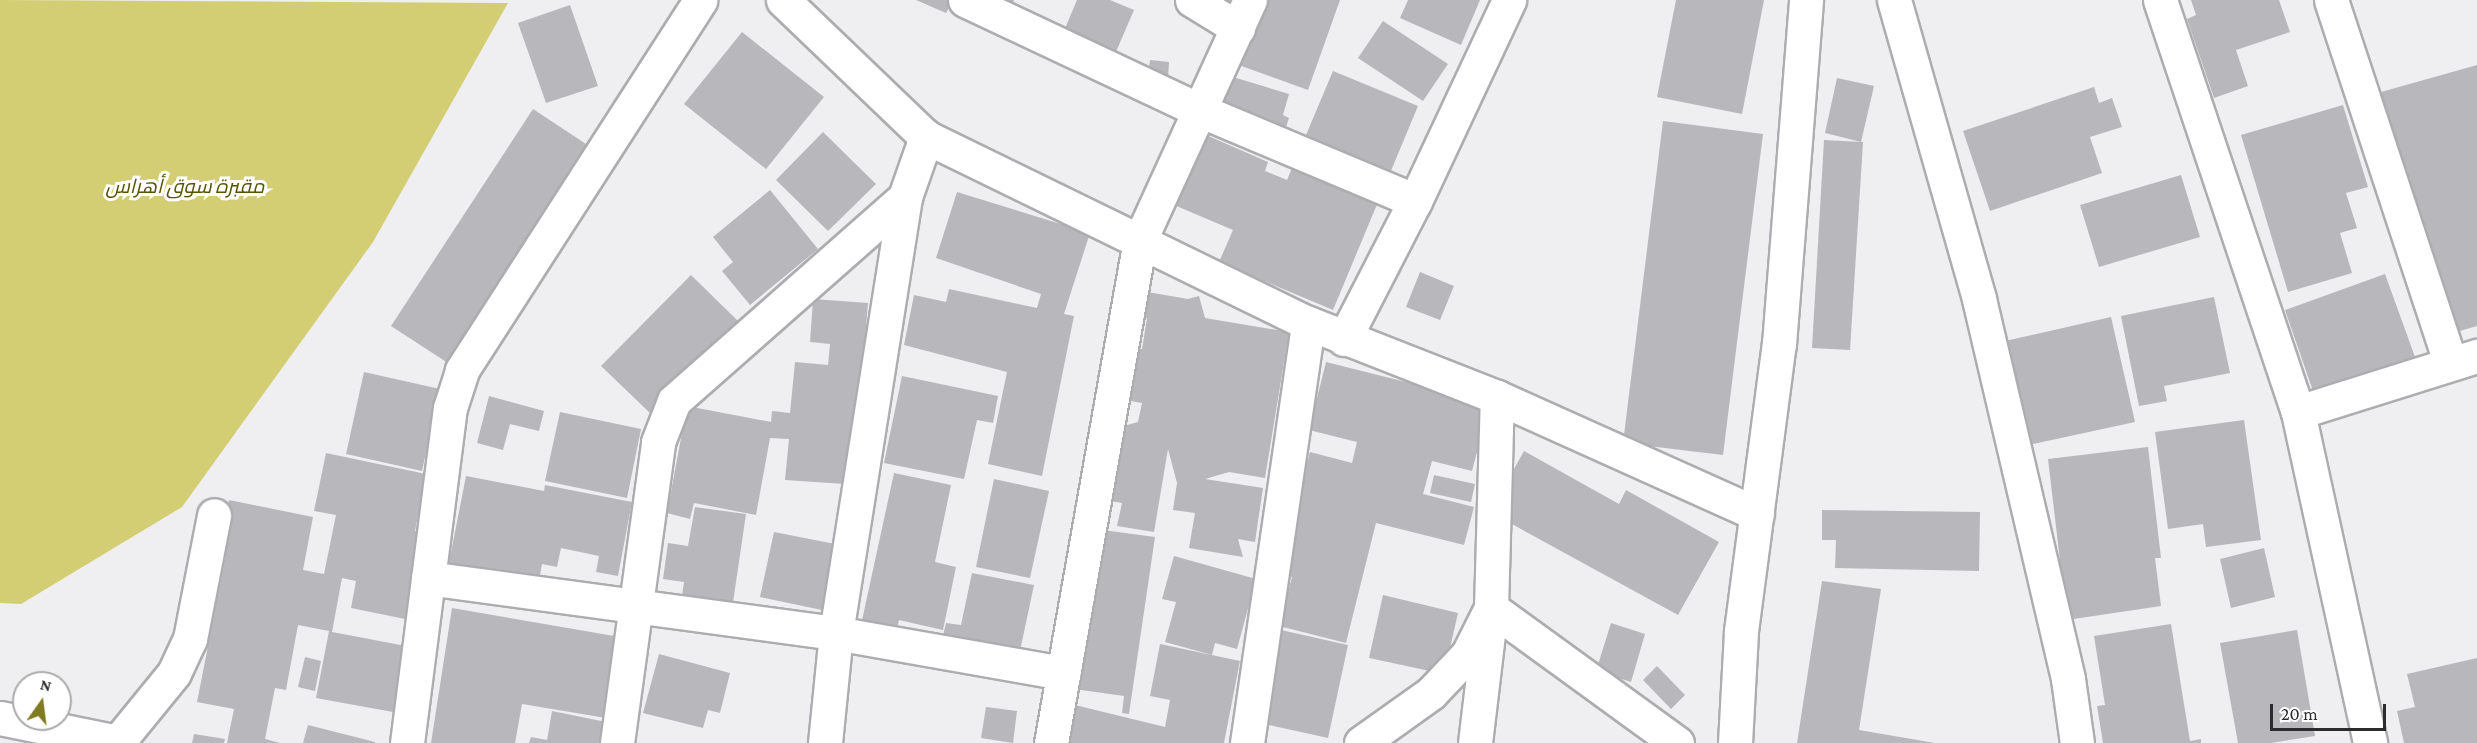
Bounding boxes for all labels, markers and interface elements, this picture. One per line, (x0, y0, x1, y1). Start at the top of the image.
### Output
park label: مقبرة سوق أهراس (106, 174, 264, 198)
north arrow (12, 671, 72, 731)
text: N (39, 675, 53, 695)
scale bar (2273, 692, 2388, 730)
text: 20 m (2281, 704, 2318, 724)

